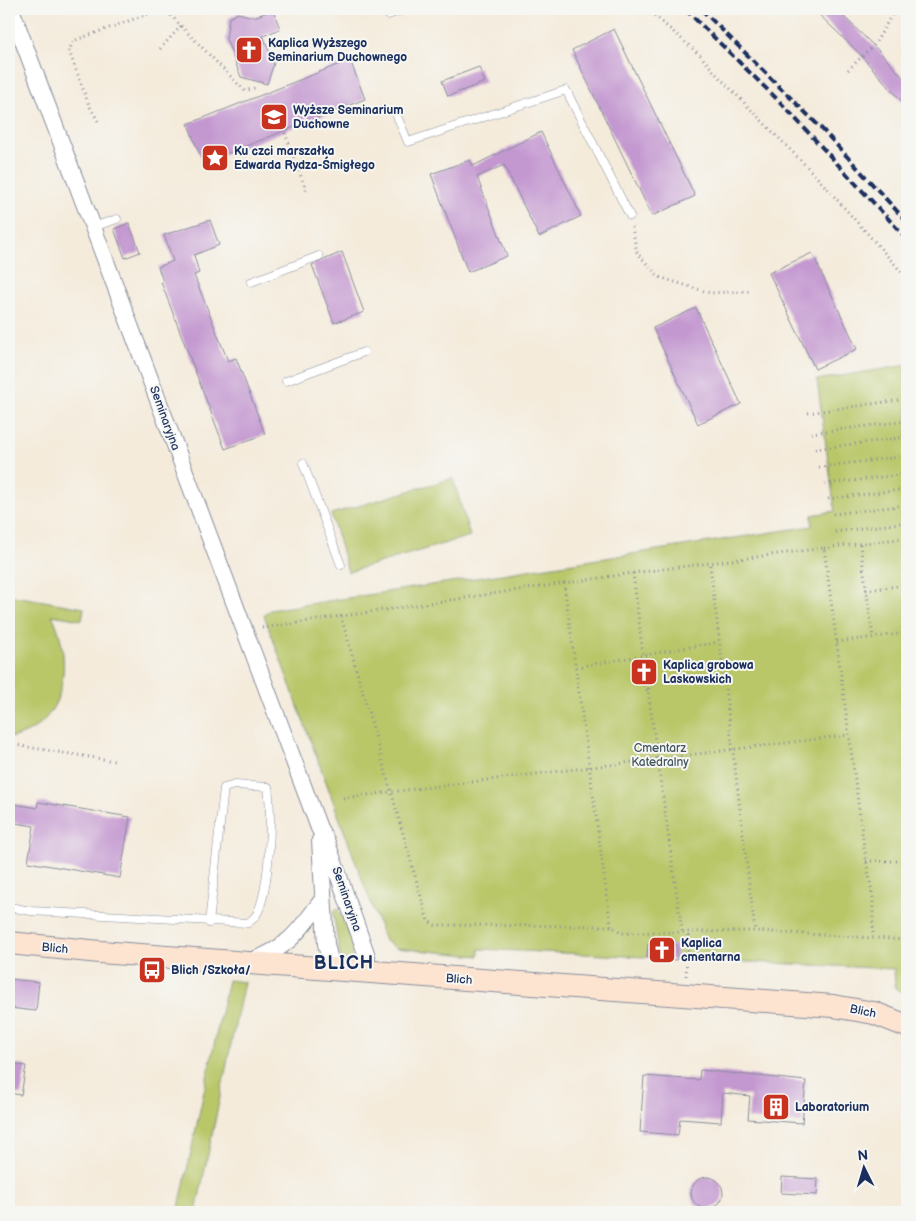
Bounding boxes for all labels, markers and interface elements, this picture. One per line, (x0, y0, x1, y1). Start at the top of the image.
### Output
church icon: Kaplica Wyższego Seminarium Duchownego (234, 35, 264, 65)
place label: Kaplica Wyższego Seminarium Duchownego (268, 36, 407, 65)
school or university icon: Wyższe Seminarium Duchowne (259, 102, 289, 132)
place label: Wyższe Seminarium Duchowne (293, 103, 403, 132)
place icon: Ku czci marszałka Edwarda Rydza-Śmigłego (200, 143, 230, 173)
place label: Ku czci marszałka Edwarda Rydza-Śmigłego (234, 144, 375, 173)
street label: Seminaryjna (146, 384, 183, 453)
church icon: Kaplica grobowa Laskowskich (629, 657, 659, 687)
place label: Kaplica grobowa Laskowskich (663, 658, 754, 687)
park label: Cmentarz Katedralny (631, 741, 689, 770)
street label: Seminaryjna (328, 865, 365, 934)
church icon: Kaplica cmentarna (647, 935, 677, 965)
place label: Kaplica cmentarna (681, 936, 741, 965)
street label: Blich (41, 940, 69, 957)
district label: BLICH (314, 953, 374, 974)
bus stop icon: Blich /Szkoła/ (137, 955, 167, 985)
place label: Blich /Szkoła/ (171, 963, 251, 978)
street label: Blich (445, 971, 473, 988)
street label: Blich (848, 1001, 878, 1022)
building icon: Laboratorium (761, 1092, 791, 1122)
place label: Laboratorium (795, 1100, 869, 1115)
north arrow (838, 1144, 888, 1194)
text: N (857, 1147, 869, 1164)

